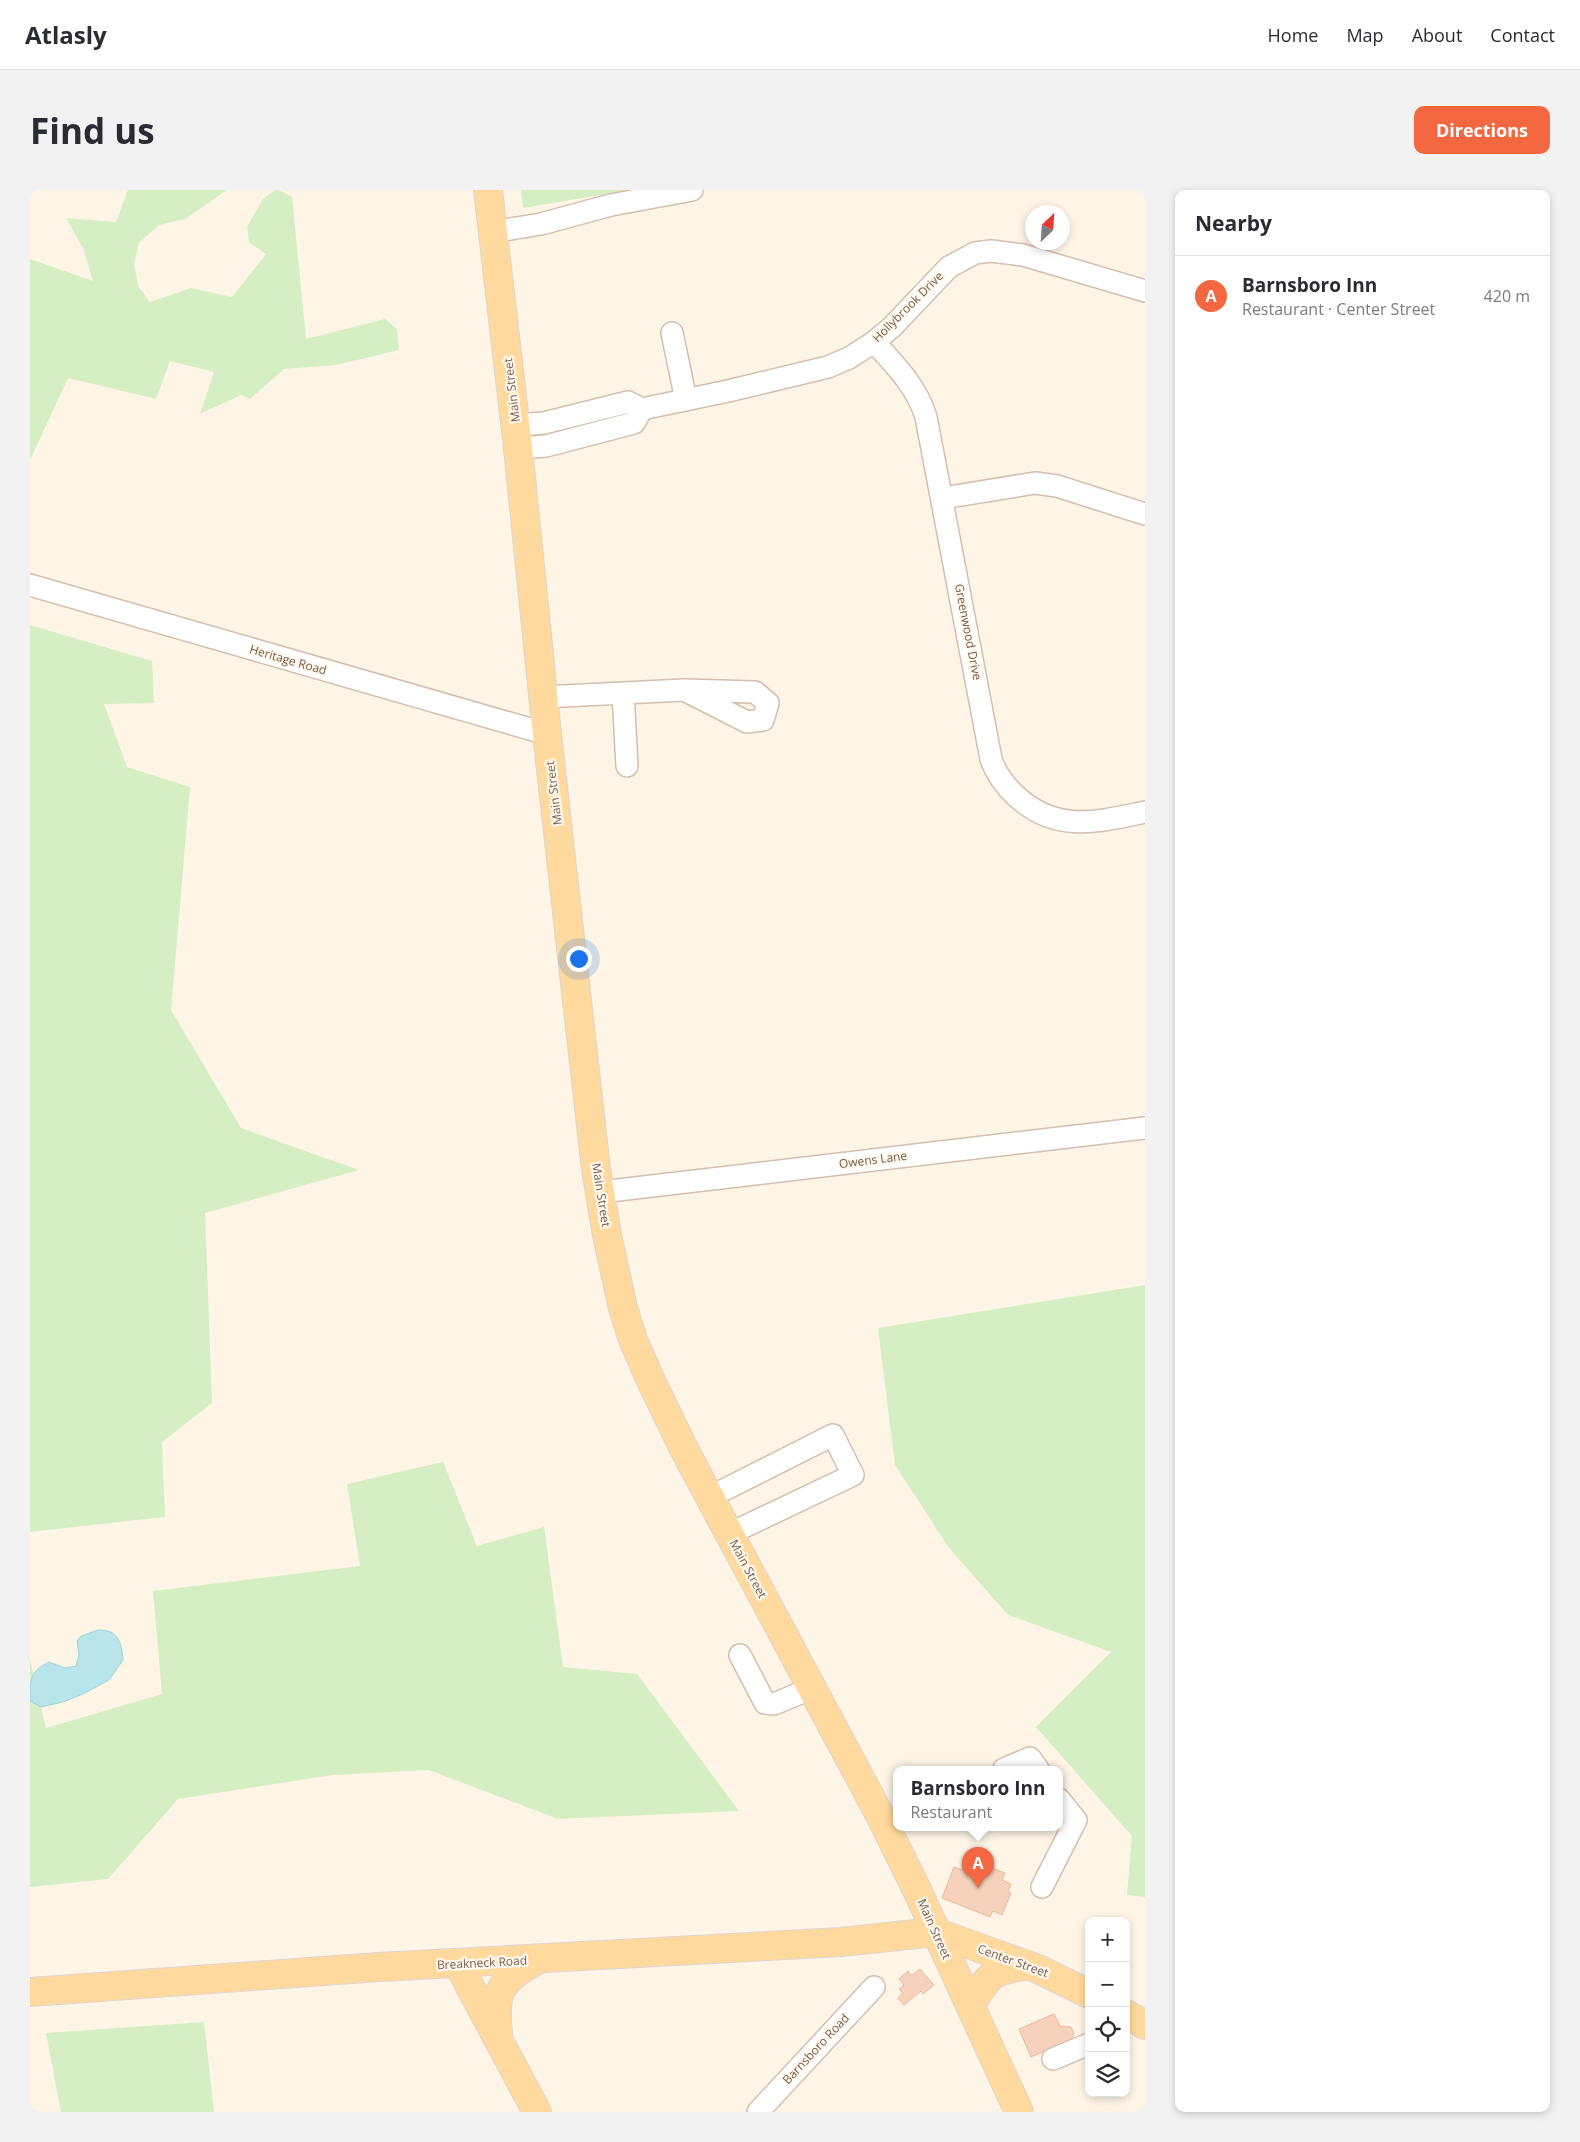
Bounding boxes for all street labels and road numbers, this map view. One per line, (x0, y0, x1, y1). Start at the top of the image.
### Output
street label: Hollybrook Drive (869, 267, 947, 346)
street label: Main Street (499, 357, 524, 423)
street label: Greenwood Drive (951, 582, 986, 682)
street label: Heritage Road (248, 640, 329, 679)
street label: Main Street (541, 760, 566, 826)
street label: Owens Lane (838, 1147, 908, 1172)
street label: Main Street (588, 1162, 615, 1228)
street label: Main Street (726, 1536, 771, 1601)
street label: Main Street (914, 1896, 955, 1962)
street label: Center Street (975, 1940, 1051, 1981)
street label: Breakneck Road (436, 1952, 527, 1973)
street label: Barnsboro Road (778, 2010, 853, 2088)

